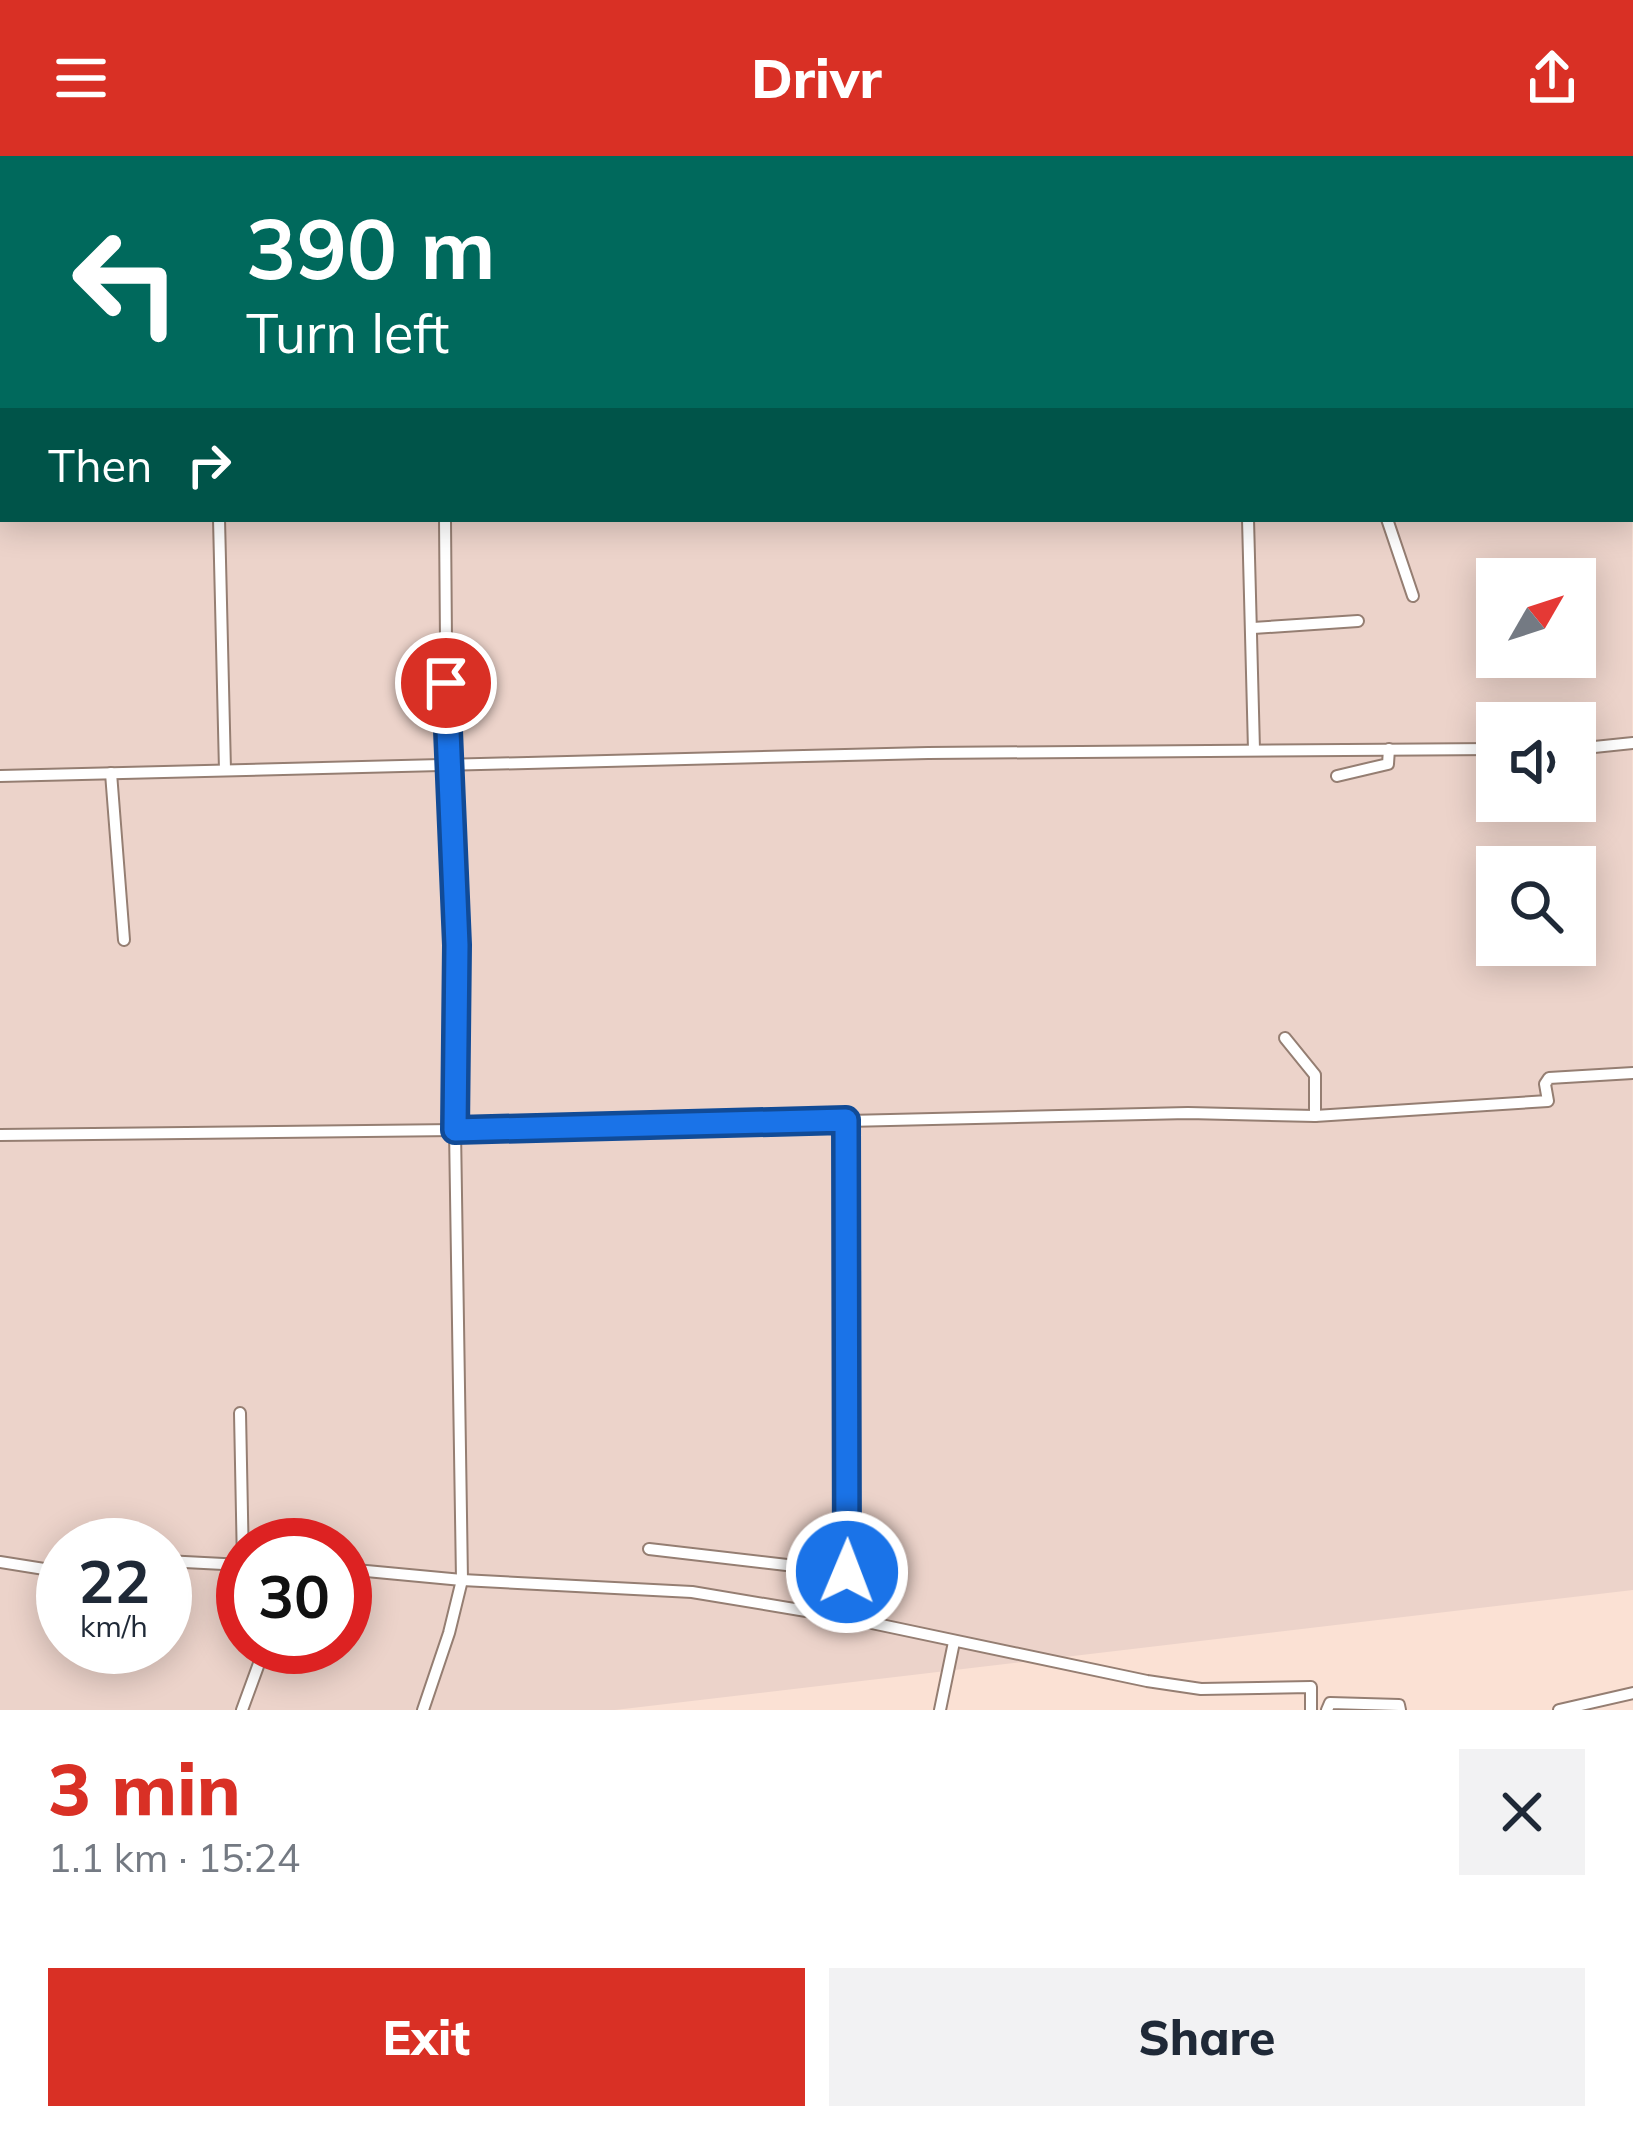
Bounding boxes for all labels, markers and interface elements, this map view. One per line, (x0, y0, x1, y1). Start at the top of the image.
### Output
text: Drivr (751, 44, 882, 112)
icon: menu (48, 45, 114, 111)
icon: share (1519, 45, 1585, 111)
text: 390 m (246, 195, 496, 300)
icon: left (48, 204, 204, 360)
text: Turn left (246, 299, 449, 367)
icon: right (176, 432, 242, 498)
text: Then (48, 437, 152, 493)
north arrow (1476, 558, 1596, 678)
map controls (1476, 558, 1596, 966)
pin (395, 632, 497, 734)
icon: arrive (413, 650, 479, 716)
button: sound (1476, 702, 1596, 822)
button: search (1476, 846, 1596, 966)
position arrow (784, 1509, 910, 1635)
speed limit sign: 30 (216, 1518, 372, 1674)
text: 22 (78, 1543, 150, 1618)
text: km/h (80, 1607, 148, 1645)
text: 3 min (48, 1743, 241, 1833)
button: close (1459, 1749, 1585, 1875)
text: 1.1 km · 15:24 (48, 1833, 300, 1882)
button: Exit (48, 1968, 805, 2106)
button: Share (829, 1968, 1585, 2106)

